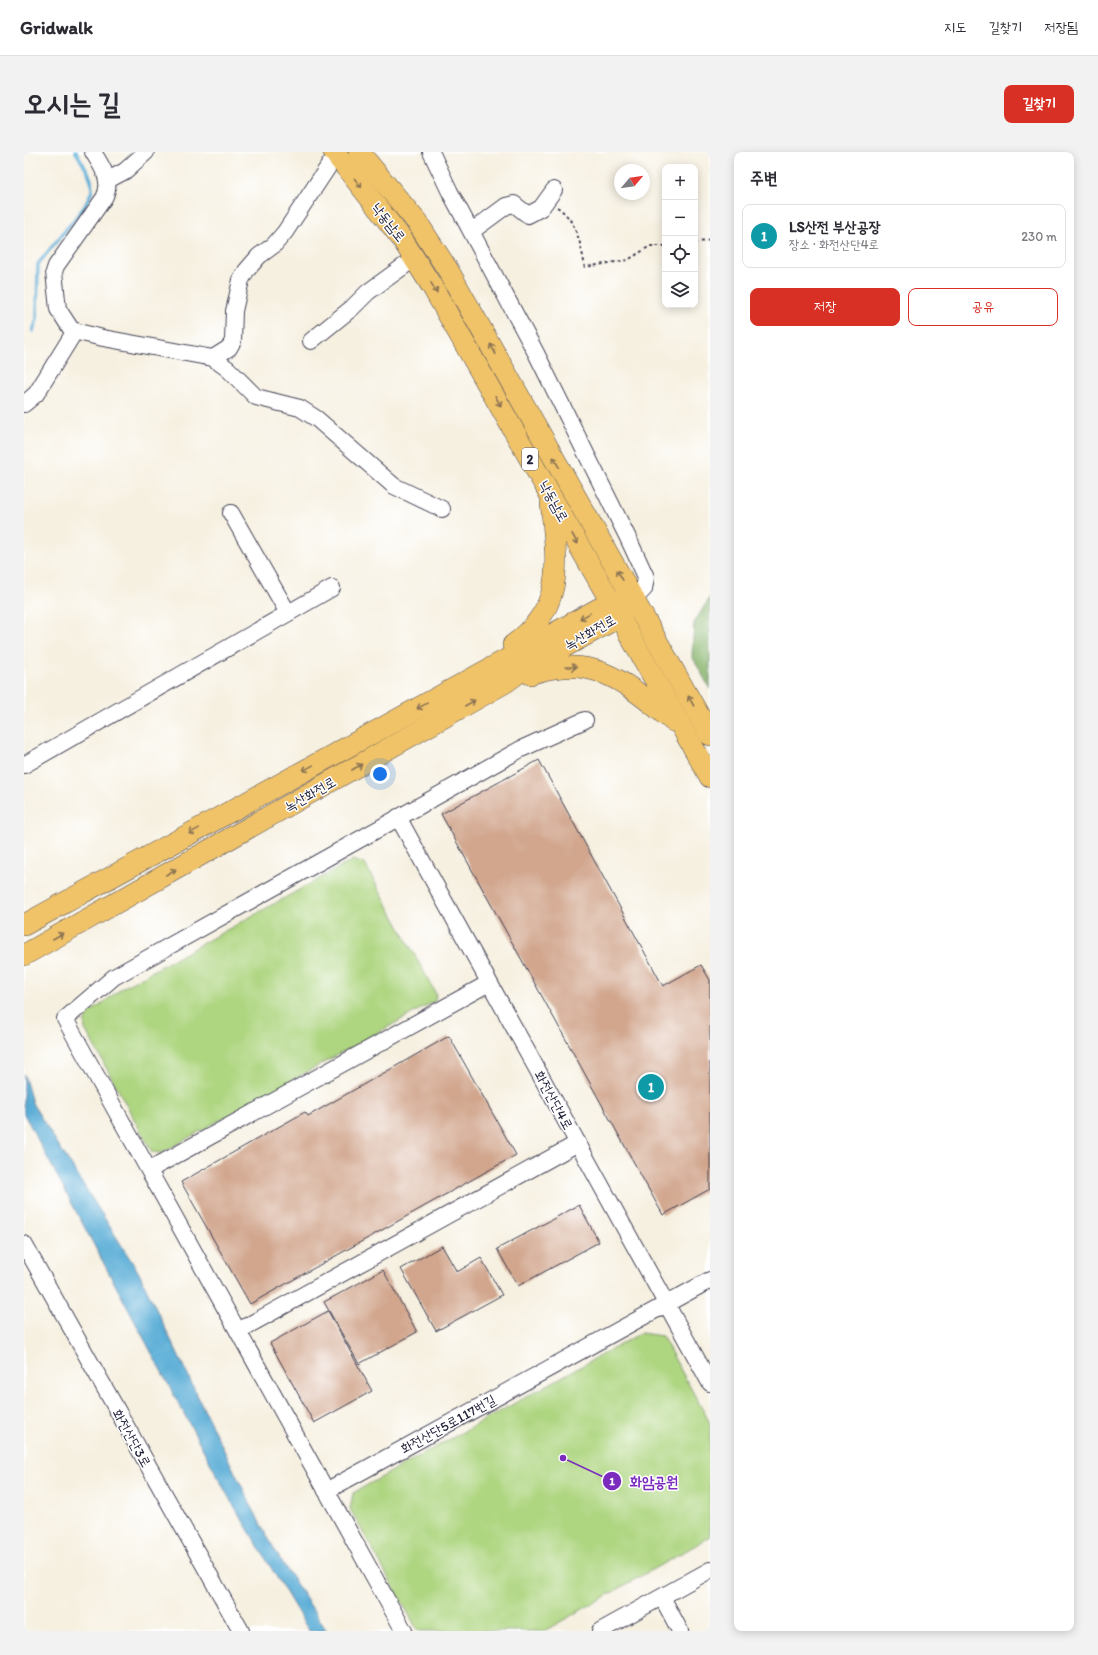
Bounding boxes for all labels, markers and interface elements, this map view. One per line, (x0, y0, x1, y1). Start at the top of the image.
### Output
text: Gridwalk (20, 16, 93, 39)
text: 지도 (944, 19, 966, 36)
text: 길찾기 (988, 19, 1022, 36)
text: 저장됨 (1044, 19, 1078, 36)
button: 길찾기 (1004, 85, 1074, 123)
text: 오시는 길 (24, 86, 120, 120)
north arrow (614, 164, 650, 200)
map controls (662, 164, 698, 308)
button: + (662, 164, 698, 200)
text: 주변 (750, 168, 777, 188)
one-way arrow (354, 177, 362, 188)
street label: 낙동남로 (368, 199, 409, 245)
button: − (662, 200, 698, 236)
text: LS산전 부산공장 (789, 218, 881, 236)
text: 1 (761, 229, 767, 244)
text: 230 m (1021, 229, 1057, 244)
button: locate (662, 236, 698, 272)
text: 장소 · 화전산단4로 (789, 237, 879, 252)
button: layers (662, 272, 698, 308)
one-way arrow (430, 282, 438, 294)
button: 저장 (750, 288, 900, 326)
button: 공유 (908, 288, 1058, 326)
one-way arrow (488, 343, 496, 355)
one-way arrow (494, 395, 502, 407)
road number: 2 (522, 448, 538, 470)
one-way arrow (552, 456, 560, 468)
street label: 낙동남로 (535, 477, 572, 525)
one-way arrow (572, 533, 580, 545)
one-way arrow (616, 569, 624, 581)
street label: 녹산화전로 (562, 611, 619, 654)
one-way arrow (579, 613, 591, 620)
one-way arrow (564, 663, 577, 670)
one-way arrow (686, 695, 694, 707)
one-way arrow (464, 698, 476, 706)
one-way arrow (416, 702, 428, 710)
one-way arrow (351, 762, 363, 770)
your location (370, 764, 390, 784)
one-way arrow (302, 765, 314, 773)
street label: 녹산화전로 (282, 773, 339, 816)
one-way arrow (188, 828, 200, 835)
one-way arrow (165, 868, 177, 876)
one-way arrow (52, 932, 64, 940)
street label: 화전산단4로 (530, 1068, 577, 1133)
pin: 1 (638, 1072, 664, 1102)
street label: 화전산단5로117번길 (398, 1391, 499, 1458)
street label: 화전산단3로 (109, 1406, 155, 1470)
callout: 화암공원 (602, 1468, 687, 1495)
text: 화암공원 (630, 1473, 678, 1491)
text: 1 (609, 1474, 615, 1488)

